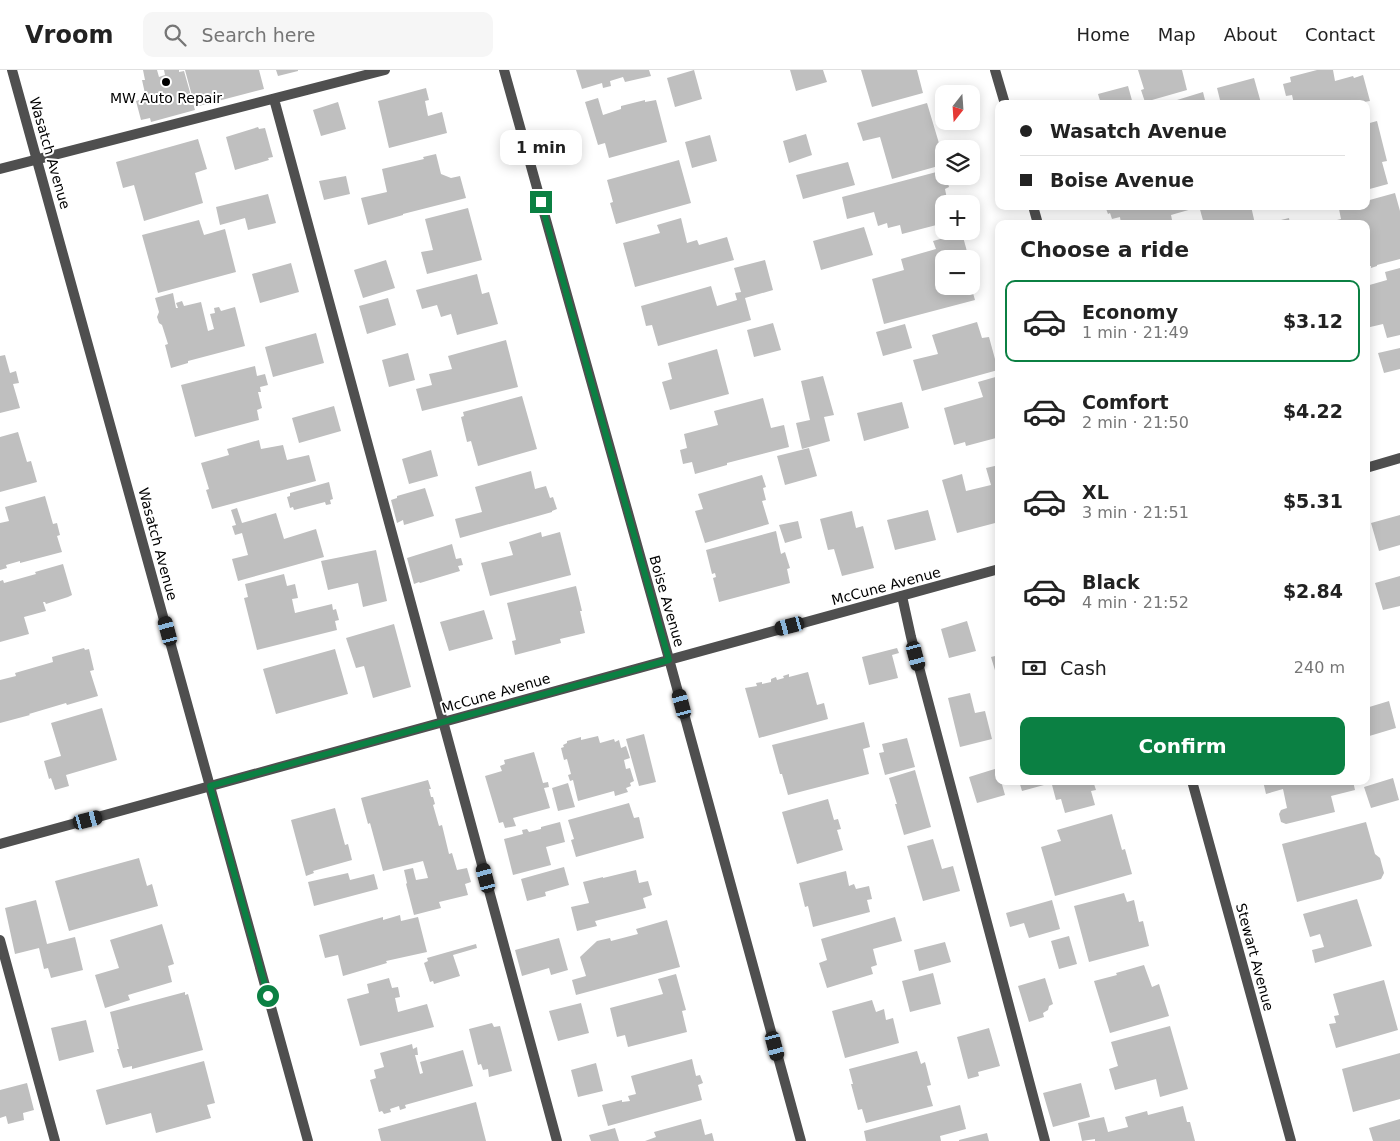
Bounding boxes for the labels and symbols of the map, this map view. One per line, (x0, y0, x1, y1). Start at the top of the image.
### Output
marker: MW Auto Repair (160, 76, 172, 88)
north arrow (935, 85, 980, 130)
place label: MW Auto Repair (110, 90, 222, 106)
street label: Wasatch Avenue (26, 95, 74, 211)
callout: 1 min (500, 129, 582, 164)
route end (530, 191, 552, 213)
street label: Wasatch Avenue (135, 486, 181, 602)
street label: Boise Avenue (646, 553, 688, 649)
street label: McCune Avenue (830, 564, 942, 608)
car (156, 615, 179, 647)
car (773, 615, 806, 637)
car (904, 640, 927, 672)
street label: McCune Avenue (440, 670, 552, 716)
car (670, 688, 693, 720)
car (71, 809, 104, 831)
car (474, 862, 497, 894)
street label: Stewart Avenue (1233, 901, 1277, 1013)
route start (257, 985, 279, 1007)
car (763, 1030, 786, 1062)

